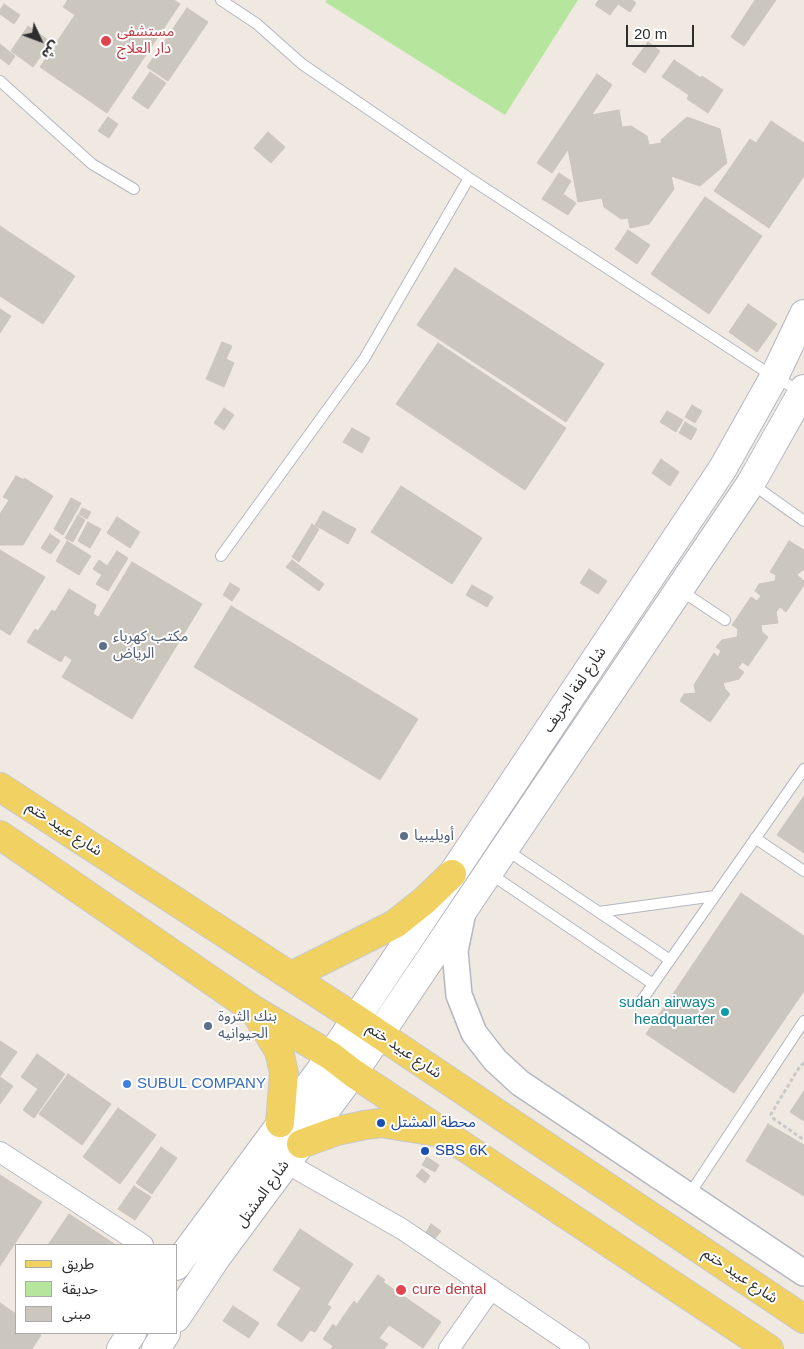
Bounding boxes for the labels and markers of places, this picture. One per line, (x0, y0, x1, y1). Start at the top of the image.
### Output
place label: مستشفى دار العلاج (117, 23, 174, 58)
marker: مستشفى دار العلاج (99, 34, 113, 48)
place label: مكتب كهرباء الرياض (113, 628, 188, 663)
marker: مكتب كهرباء الرياض (97, 640, 109, 652)
place label: أويليبيا (414, 827, 454, 845)
marker: أويليبيا (398, 830, 410, 842)
place label: sudan airways headquarter (619, 994, 715, 1029)
marker: sudan airways headquarter (719, 1006, 731, 1018)
place label: بنك الثروة الحيوانيه (218, 1008, 277, 1043)
marker: بنك الثروة الحيوانيه (202, 1020, 214, 1032)
place label: SUBUL COMPANY (137, 1075, 266, 1093)
marker: SUBUL COMPANY (121, 1078, 133, 1090)
place label: محطة المشتل (391, 1114, 476, 1132)
marker: محطة المشتل (375, 1117, 387, 1129)
place label: SBS 6K (435, 1142, 488, 1160)
marker: SBS 6K (419, 1145, 431, 1157)
place label: cure dental (412, 1281, 486, 1299)
marker: cure dental (394, 1283, 408, 1297)

